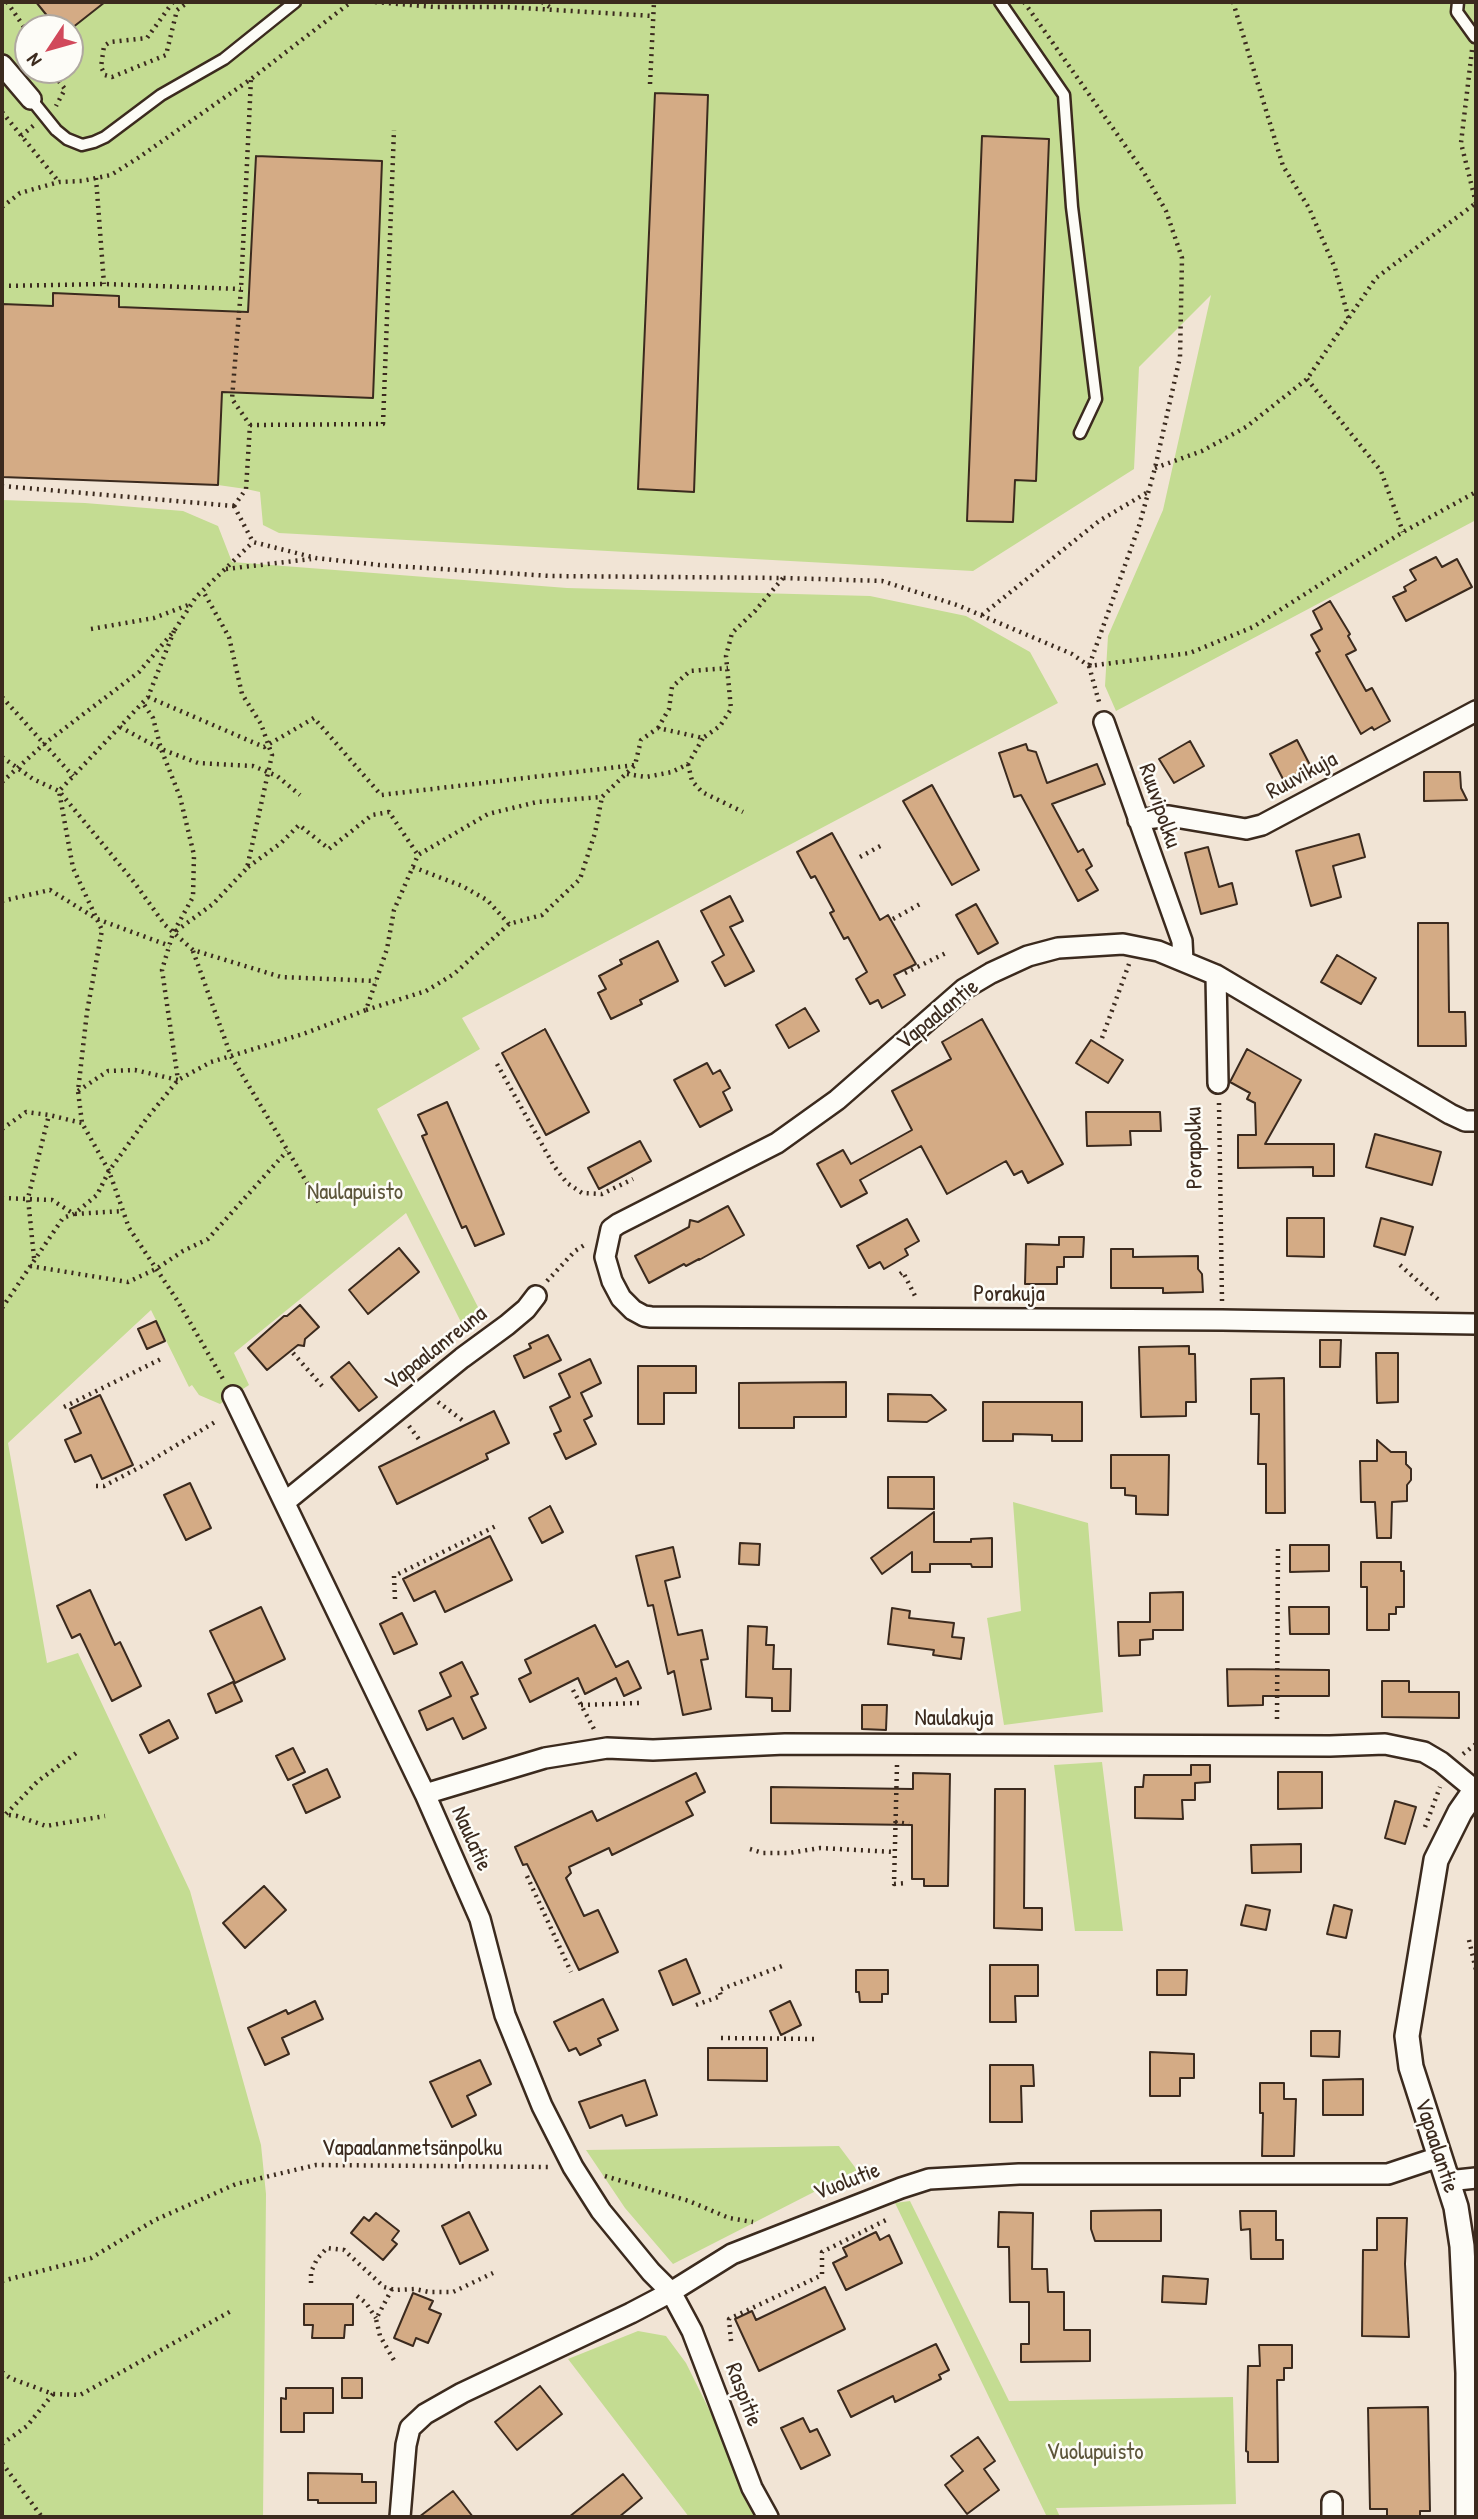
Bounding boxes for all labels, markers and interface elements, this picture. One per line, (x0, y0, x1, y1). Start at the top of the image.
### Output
north arrow (14, 14, 84, 84)
text: N (20, 48, 47, 72)
street label: Ruuvikuja (1262, 746, 1342, 806)
street label: Ruuvipolku (1132, 760, 1186, 852)
street label: Vapaalantie (891, 974, 985, 1056)
street label: Porapolku (1180, 1107, 1210, 1189)
park label: Naulapuisto (307, 1179, 403, 1207)
street label: Porakuja (973, 1281, 1045, 1309)
street label: Vapaalanreuna (379, 1301, 493, 1397)
street label: Naulakuja (915, 1705, 993, 1733)
street label: Naulatie (445, 1802, 497, 1876)
street label: Vapaalantie (1408, 2095, 1464, 2197)
street label: Vapaalanmetsänpolku (322, 2135, 502, 2163)
street label: Vuolutie (810, 2157, 884, 2207)
street label: Raspitie (718, 2359, 768, 2431)
park label: Vuolupuisto (1047, 2439, 1143, 2467)

